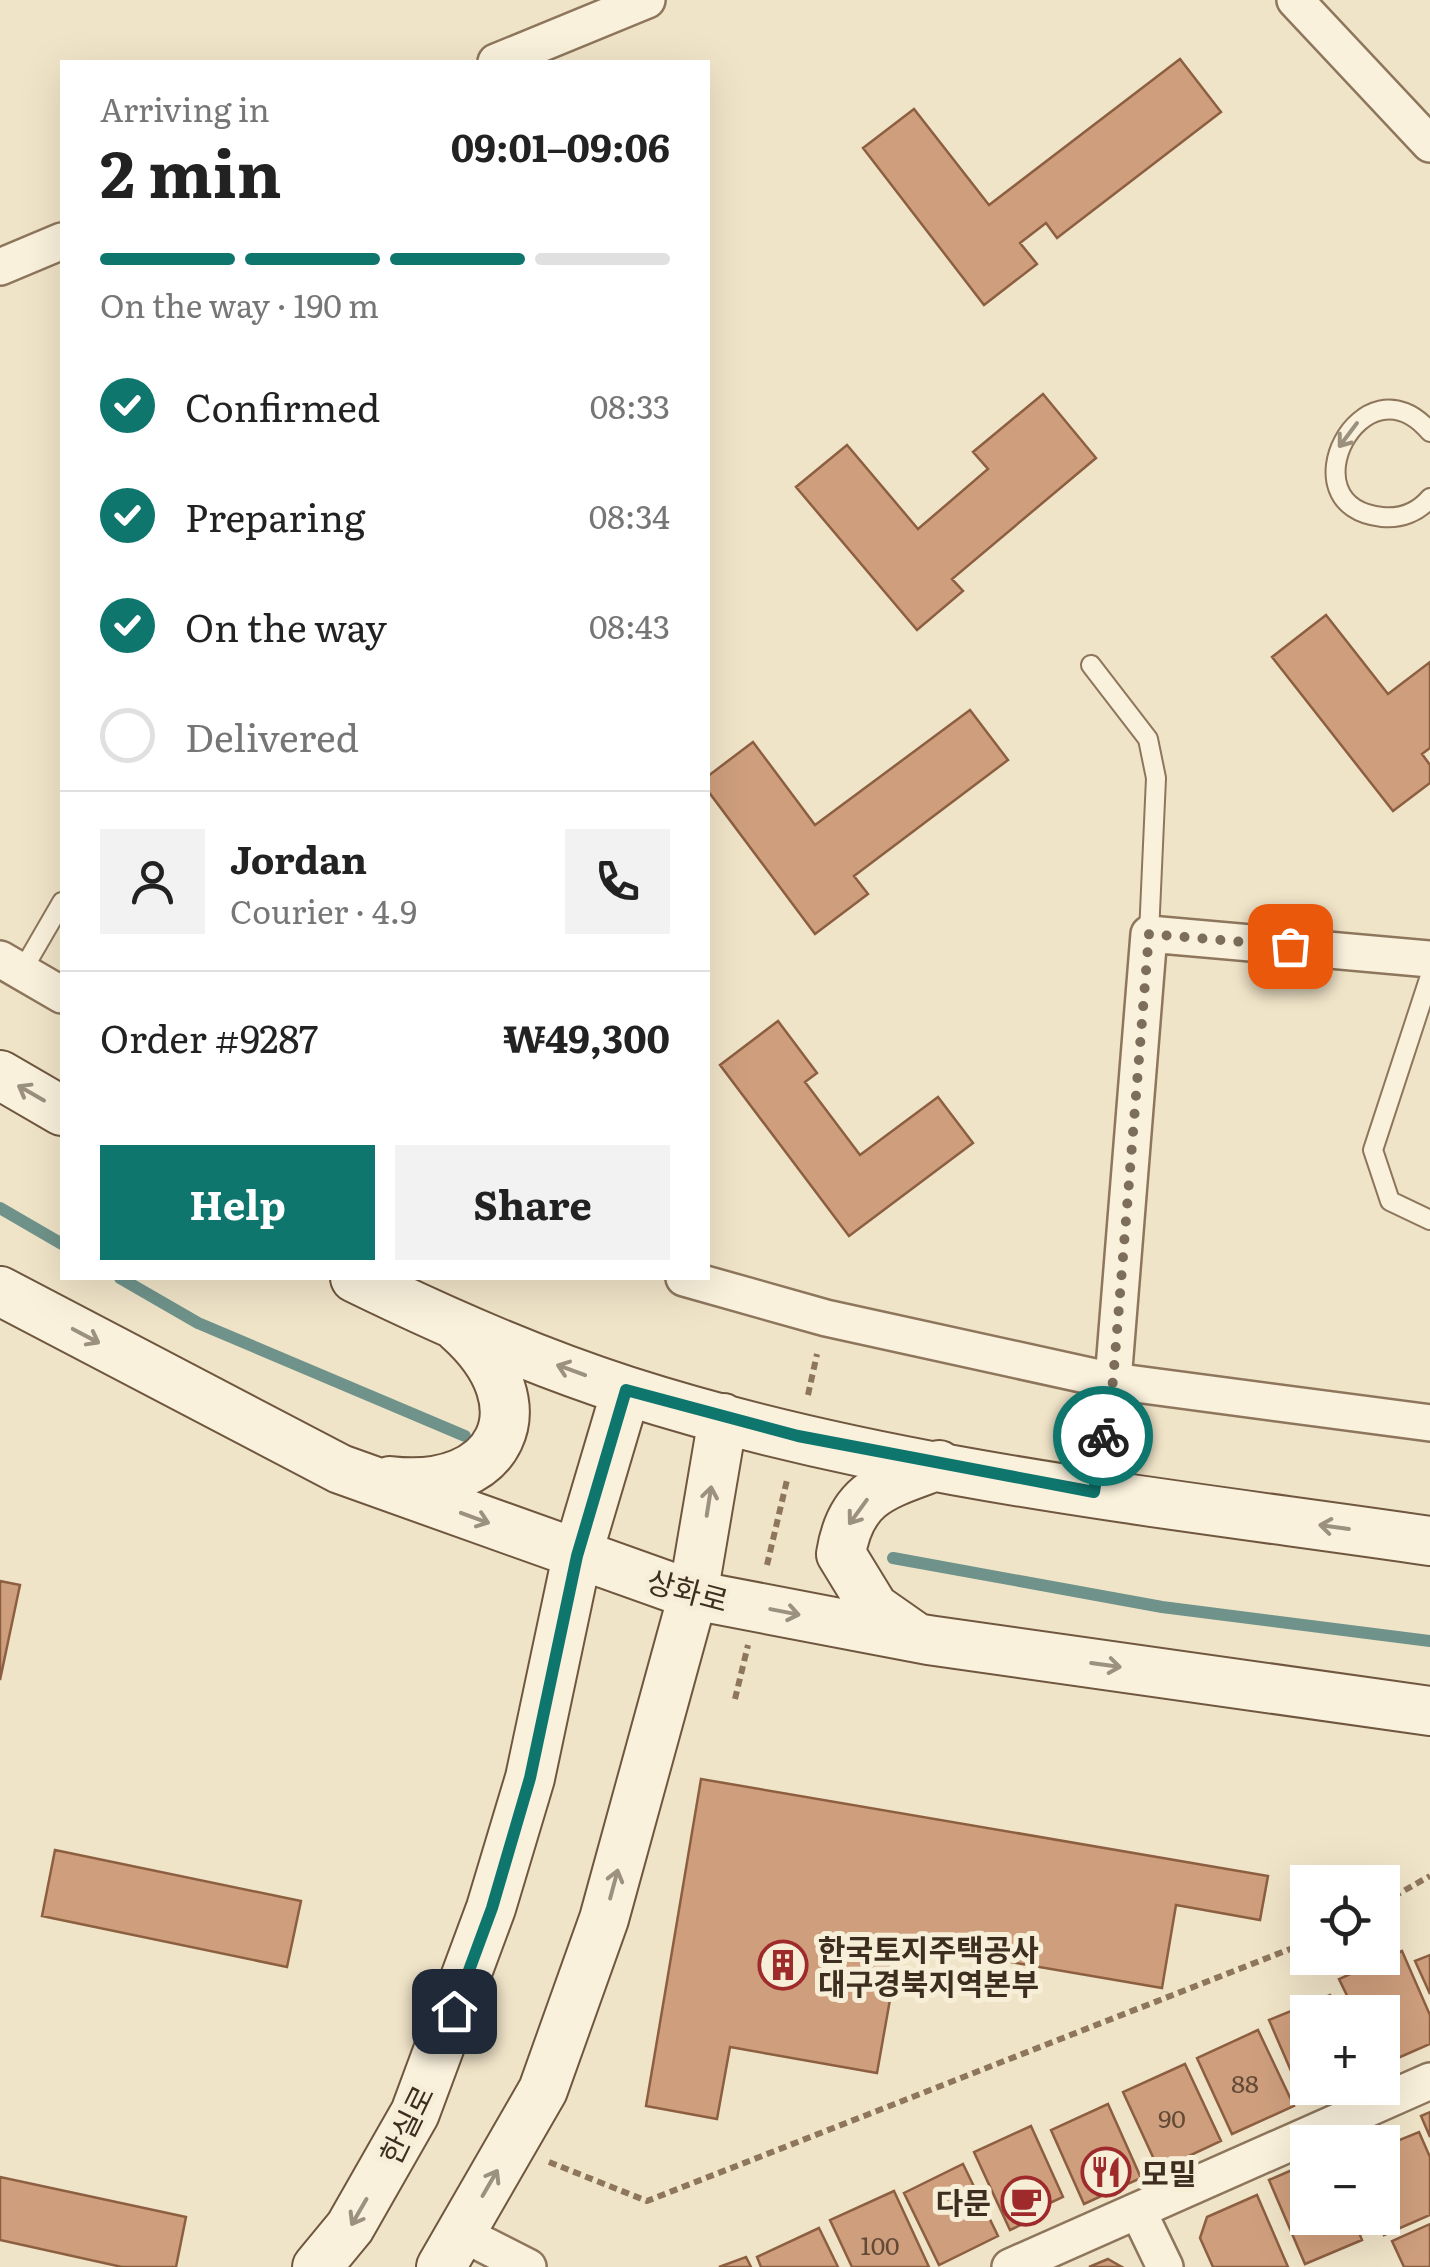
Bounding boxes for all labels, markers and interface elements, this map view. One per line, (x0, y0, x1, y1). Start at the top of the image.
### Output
text: Arriving in (100, 84, 270, 132)
text: 09:01–09:06 (451, 117, 670, 174)
text: 2 min (100, 121, 282, 218)
text: On the way · 190 m (100, 280, 379, 328)
text: Confirmed (185, 377, 380, 434)
icon: check (100, 378, 155, 433)
text: 08:33 (590, 381, 670, 429)
one-way arrow (1338, 420, 1359, 448)
text: Preparing (185, 487, 365, 544)
icon: check (100, 488, 155, 543)
text: 08:34 (589, 491, 670, 539)
text: On the way (185, 597, 387, 654)
icon: check (100, 598, 155, 653)
text: 08:43 (589, 601, 670, 649)
text: Delivered (185, 707, 359, 764)
button: person (100, 829, 205, 934)
text: Jordan (230, 829, 367, 886)
button: phone (565, 829, 670, 934)
text: Courier · 4.9 (230, 886, 417, 934)
pin (1248, 904, 1333, 989)
icon: bag (1263, 919, 1318, 974)
text: Order #9287 (100, 1008, 318, 1065)
text: ₩49,300 (503, 1008, 670, 1065)
one-way arrow (17, 1083, 46, 1103)
button: Help (100, 1145, 375, 1260)
button: Share (395, 1145, 670, 1260)
one-way arrow (71, 1327, 101, 1346)
one-way arrow (556, 1360, 587, 1378)
courier (1053, 1386, 1153, 1486)
icon: bike (1076, 1409, 1131, 1464)
one-way arrow (700, 1485, 719, 1518)
one-way arrow (847, 1498, 868, 1525)
one-way arrow (459, 1510, 490, 1528)
one-way arrow (1318, 1517, 1350, 1535)
street label: 상화로 (642, 1557, 734, 1621)
one-way arrow (769, 1603, 801, 1622)
one-way arrow (1089, 1657, 1122, 1675)
map controls (1290, 1865, 1400, 2235)
button: locate (1290, 1865, 1400, 1975)
one-way arrow (605, 1869, 624, 1900)
place label: 한국토지주택공사 대구경북지역본부 (818, 1926, 1039, 2004)
building icon: 한국토지주택공사 대구경북지역본부 (757, 1939, 809, 1991)
pin (412, 1969, 497, 2054)
icon: home (427, 1984, 482, 2039)
button: + (1290, 1995, 1400, 2105)
house number: 88 (1231, 2064, 1259, 2101)
street label: 한실로 (367, 2077, 443, 2171)
house number: 90 (1158, 2099, 1186, 2136)
button: − (1290, 2125, 1400, 2235)
restaurant icon: 모밀 (1080, 2146, 1132, 2198)
place label: 모밀 (1141, 2150, 1196, 2194)
one-way arrow (480, 2169, 500, 2198)
cafe icon: 다문 (1000, 2175, 1052, 2227)
place label: 다문 (936, 2179, 991, 2223)
one-way arrow (349, 2197, 369, 2226)
house number: 100 (860, 2226, 900, 2263)

